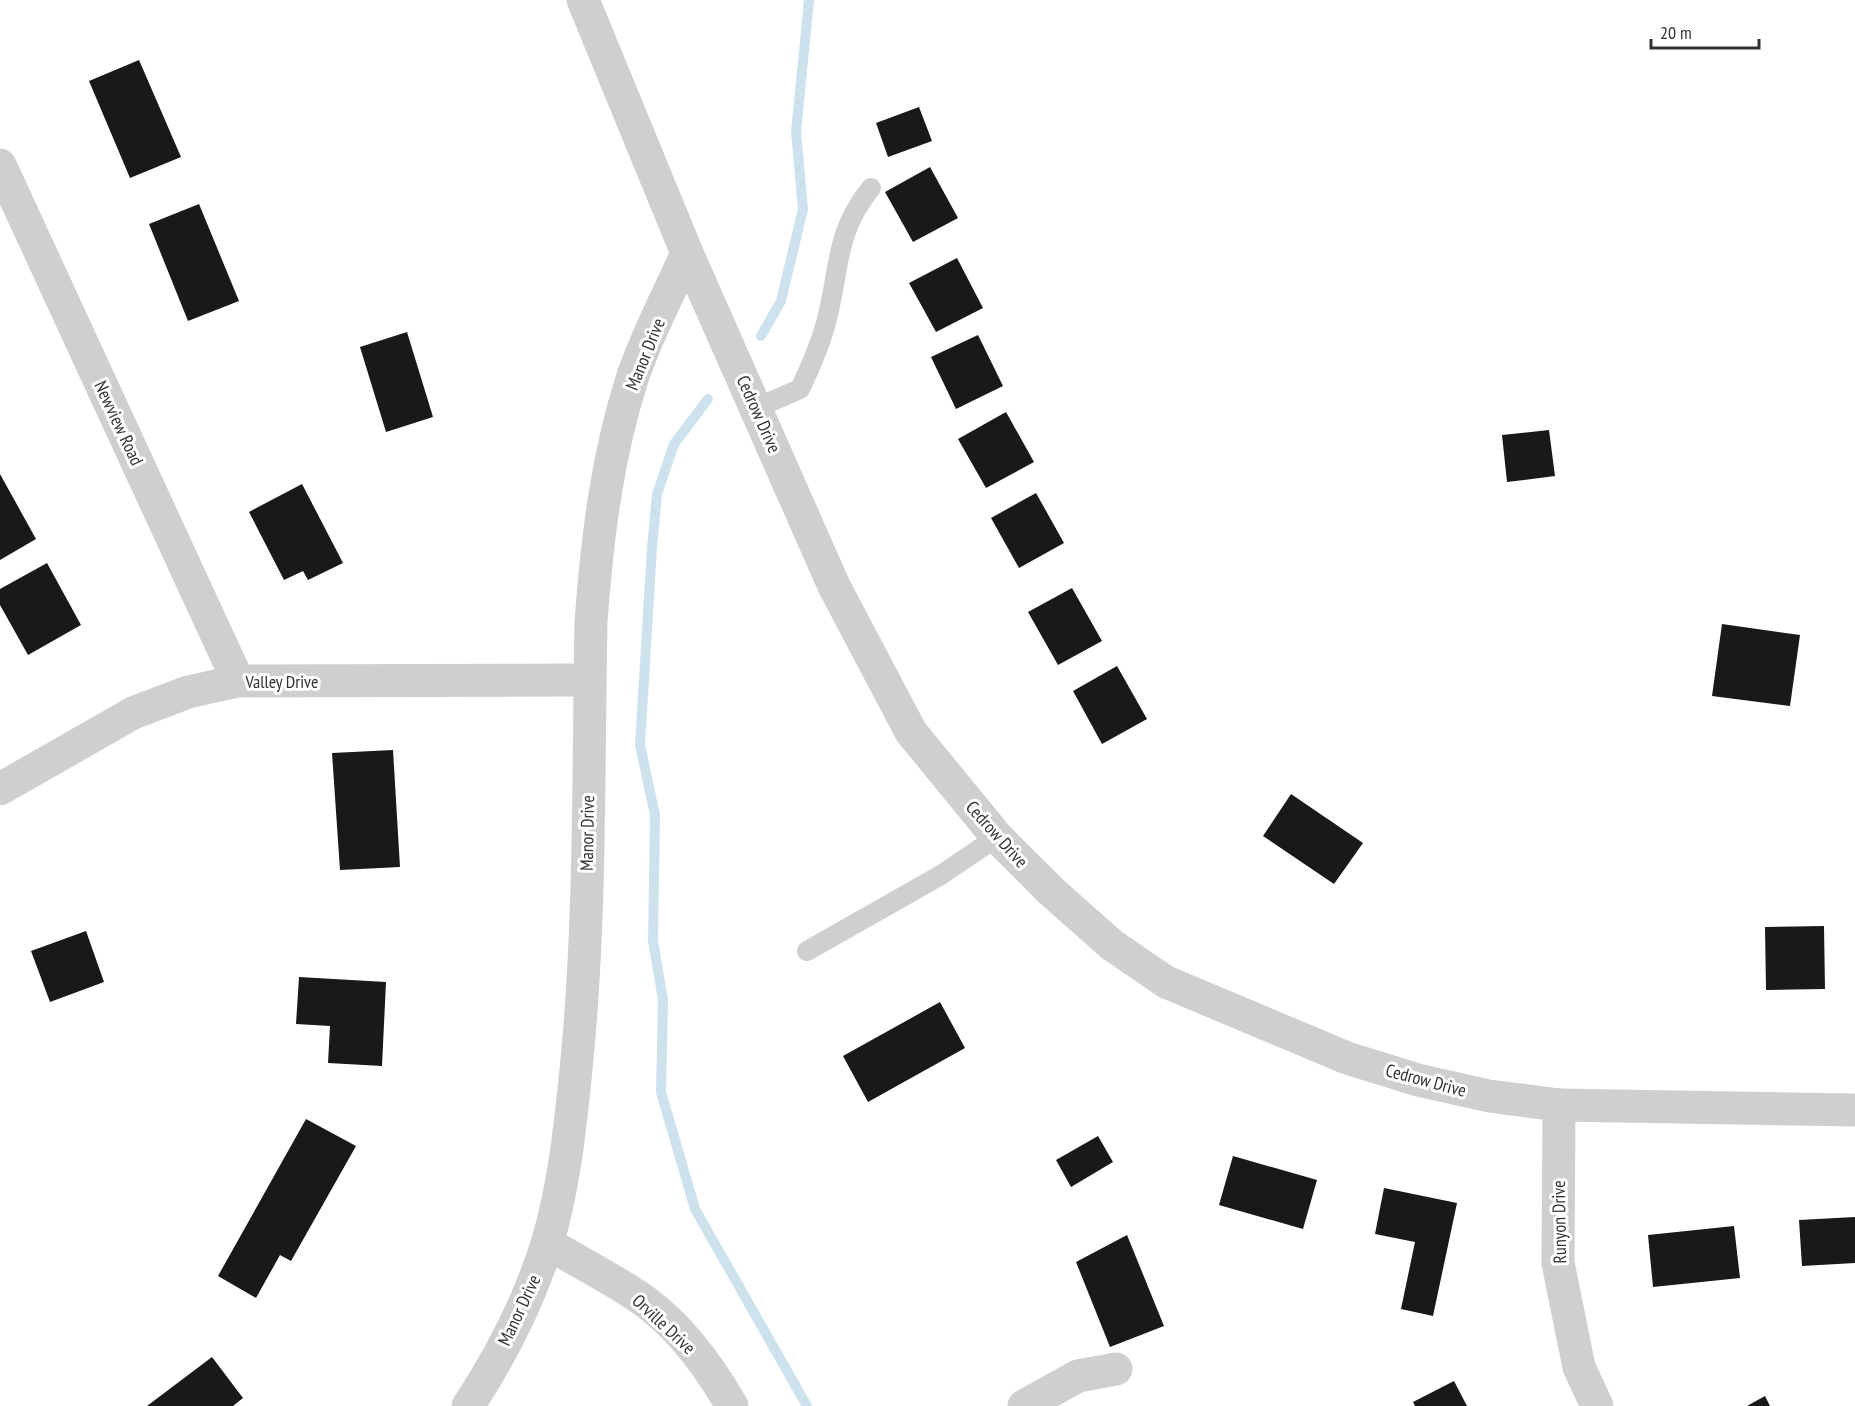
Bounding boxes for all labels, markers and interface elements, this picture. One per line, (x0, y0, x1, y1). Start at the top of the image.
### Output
scale bar (1651, 12, 1759, 50)
text: 20 m (1660, 21, 1692, 44)
street label: Manor Drive (620, 315, 670, 393)
street label: Cedrow Drive (732, 372, 786, 456)
street label: Newview Road (89, 377, 149, 469)
street label: Valley Drive (244, 670, 319, 693)
street label: Manor Drive (575, 795, 599, 871)
street label: Cedrow Drive (961, 796, 1033, 872)
street label: Cedrow Drive (1383, 1058, 1469, 1102)
street label: Runyon Drive (1547, 1180, 1571, 1264)
street label: Manor Drive (493, 1271, 545, 1349)
street label: Orville Drive (628, 1289, 700, 1359)

